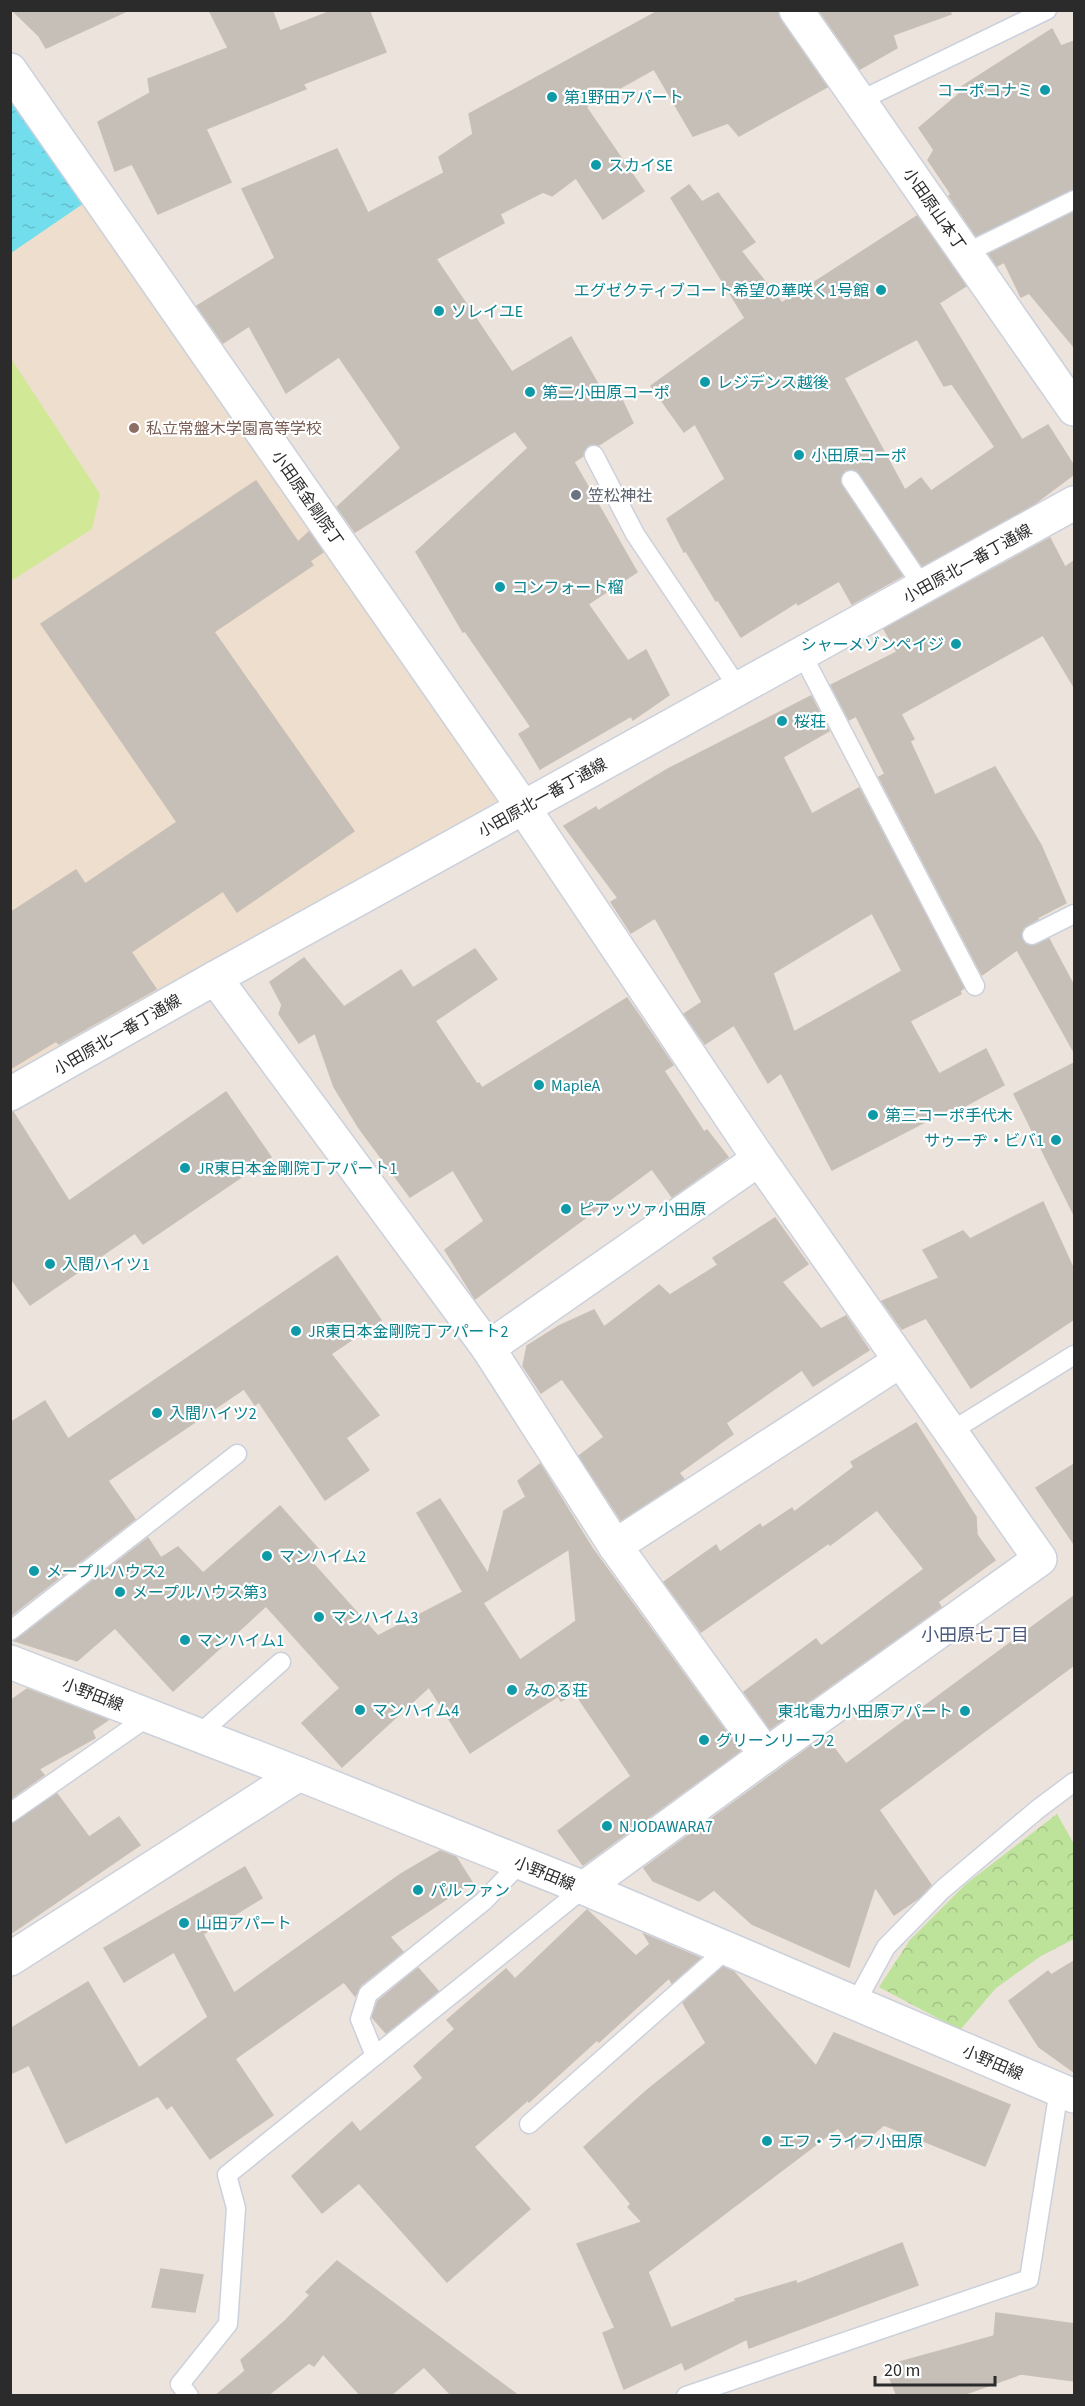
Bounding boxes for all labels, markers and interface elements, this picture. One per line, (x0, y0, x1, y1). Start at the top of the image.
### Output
place label: コーポコナミ (937, 80, 1033, 102)
marker: コーポコナミ (1038, 83, 1052, 97)
place label: 第1野田アパート (564, 87, 684, 109)
marker: 第1野田アパート (545, 90, 559, 104)
place label: スカイSE (608, 155, 673, 177)
marker: スカイSE (589, 158, 603, 172)
street label: 小田原山本丁 (898, 164, 971, 255)
place label: エグゼクティブコート希望の華咲く1号館 (574, 280, 869, 302)
marker: エグゼクティブコート希望の華咲く1号館 (874, 283, 888, 297)
place label: ソレイユE (451, 301, 523, 323)
marker: ソレイユE (432, 304, 446, 318)
place label: レジデンス越後 (717, 372, 829, 394)
marker: レジデンス越後 (698, 375, 712, 389)
place label: 第二小田原コーポ (542, 382, 670, 404)
marker: 第二小田原コーポ (523, 385, 537, 399)
place label: 私立常盤木学園高等学校 (146, 418, 322, 440)
marker: 私立常盤木学園高等学校 (127, 421, 141, 435)
place label: 小田原コーポ (811, 445, 907, 467)
street label: 小田原金剛院丁 (266, 446, 348, 551)
marker: 小田原コーポ (792, 448, 806, 462)
place label: 笠松神社 (588, 485, 652, 507)
marker: 笠松神社 (569, 488, 583, 502)
street label: 小田原北一番丁通線 (899, 519, 1036, 608)
place label: コンフォート榴 (512, 577, 624, 599)
marker: コンフォート榴 (493, 580, 507, 594)
place label: シャーメゾンペイジ (801, 634, 944, 656)
marker: シャーメゾンペイジ (949, 637, 963, 651)
place label: 桜荘 (794, 711, 826, 733)
marker: 桜荘 (775, 714, 789, 728)
street label: 小田原北一番丁通線 (474, 753, 611, 842)
street label: 小田原北一番丁通線 (50, 989, 185, 1080)
place label: MapleA (551, 1075, 601, 1097)
marker: MapleA (532, 1078, 546, 1092)
place label: 第三コーポ手代木 (885, 1105, 1013, 1127)
marker: 第三コーポ手代木 (866, 1108, 880, 1122)
place label: サゥーヂ・ビバ1 (924, 1130, 1044, 1152)
marker: サゥーヂ・ビバ1 (1049, 1133, 1063, 1147)
place label: JR東日本金剛院丁アパート1 (197, 1158, 397, 1180)
marker: JR東日本金剛院丁アパート1 (178, 1161, 192, 1175)
place label: ピアッツァ小田原 (578, 1199, 706, 1221)
marker: ピアッツァ小田原 (559, 1202, 573, 1216)
place label: 入間ハイツ1 (62, 1254, 150, 1276)
marker: 入間ハイツ1 (43, 1257, 57, 1271)
place label: JR東日本金剛院丁アパート2 (308, 1321, 508, 1343)
marker: JR東日本金剛院丁アパート2 (289, 1324, 303, 1338)
place label: 入間ハイツ2 (169, 1403, 257, 1425)
marker: 入間ハイツ2 (150, 1406, 164, 1420)
place label: マンハイム2 (279, 1546, 366, 1568)
marker: マンハイム2 (260, 1549, 274, 1563)
place label: メープルハウス2 (46, 1561, 165, 1583)
marker: メープルハウス2 (27, 1564, 41, 1578)
place label: メープルハウス第3 (132, 1582, 267, 1604)
marker: メープルハウス第3 (113, 1585, 127, 1599)
place label: マンハイム3 (331, 1607, 418, 1629)
marker: マンハイム3 (312, 1610, 326, 1624)
district label: 小田原七丁目 (921, 1623, 1029, 1648)
place label: マンハイム1 (197, 1630, 284, 1652)
marker: マンハイム1 (178, 1633, 192, 1647)
street label: 小野田線 (59, 1673, 126, 1717)
place label: みのる荘 (524, 1680, 588, 1702)
marker: みのる荘 (505, 1683, 519, 1697)
place label: マンハイム4 (372, 1700, 459, 1722)
place label: 東北電力小田原アパート (777, 1701, 953, 1723)
marker: マンハイム4 (353, 1703, 367, 1717)
marker: 東北電力小田原アパート (958, 1704, 972, 1718)
place label: グリーンリーフ2 (716, 1730, 834, 1752)
marker: グリーンリーフ2 (697, 1733, 711, 1747)
place label: NJODAWARA7 (619, 1816, 713, 1838)
marker: NJODAWARA7 (600, 1819, 614, 1833)
street label: 小野田線 (511, 1852, 578, 1896)
place label: パルファン (430, 1880, 510, 1902)
marker: パルファン (411, 1883, 425, 1897)
place label: 山田アパート (196, 1913, 292, 1935)
marker: 山田アパート (177, 1916, 191, 1930)
street label: 小野田線 (959, 2040, 1026, 2086)
place label: エフ・ライフ小田原 (779, 2131, 923, 2153)
marker: エフ・ライフ小田原 (760, 2134, 774, 2148)
scale bar (875, 2349, 995, 2387)
text: 20 m (884, 2358, 920, 2383)

